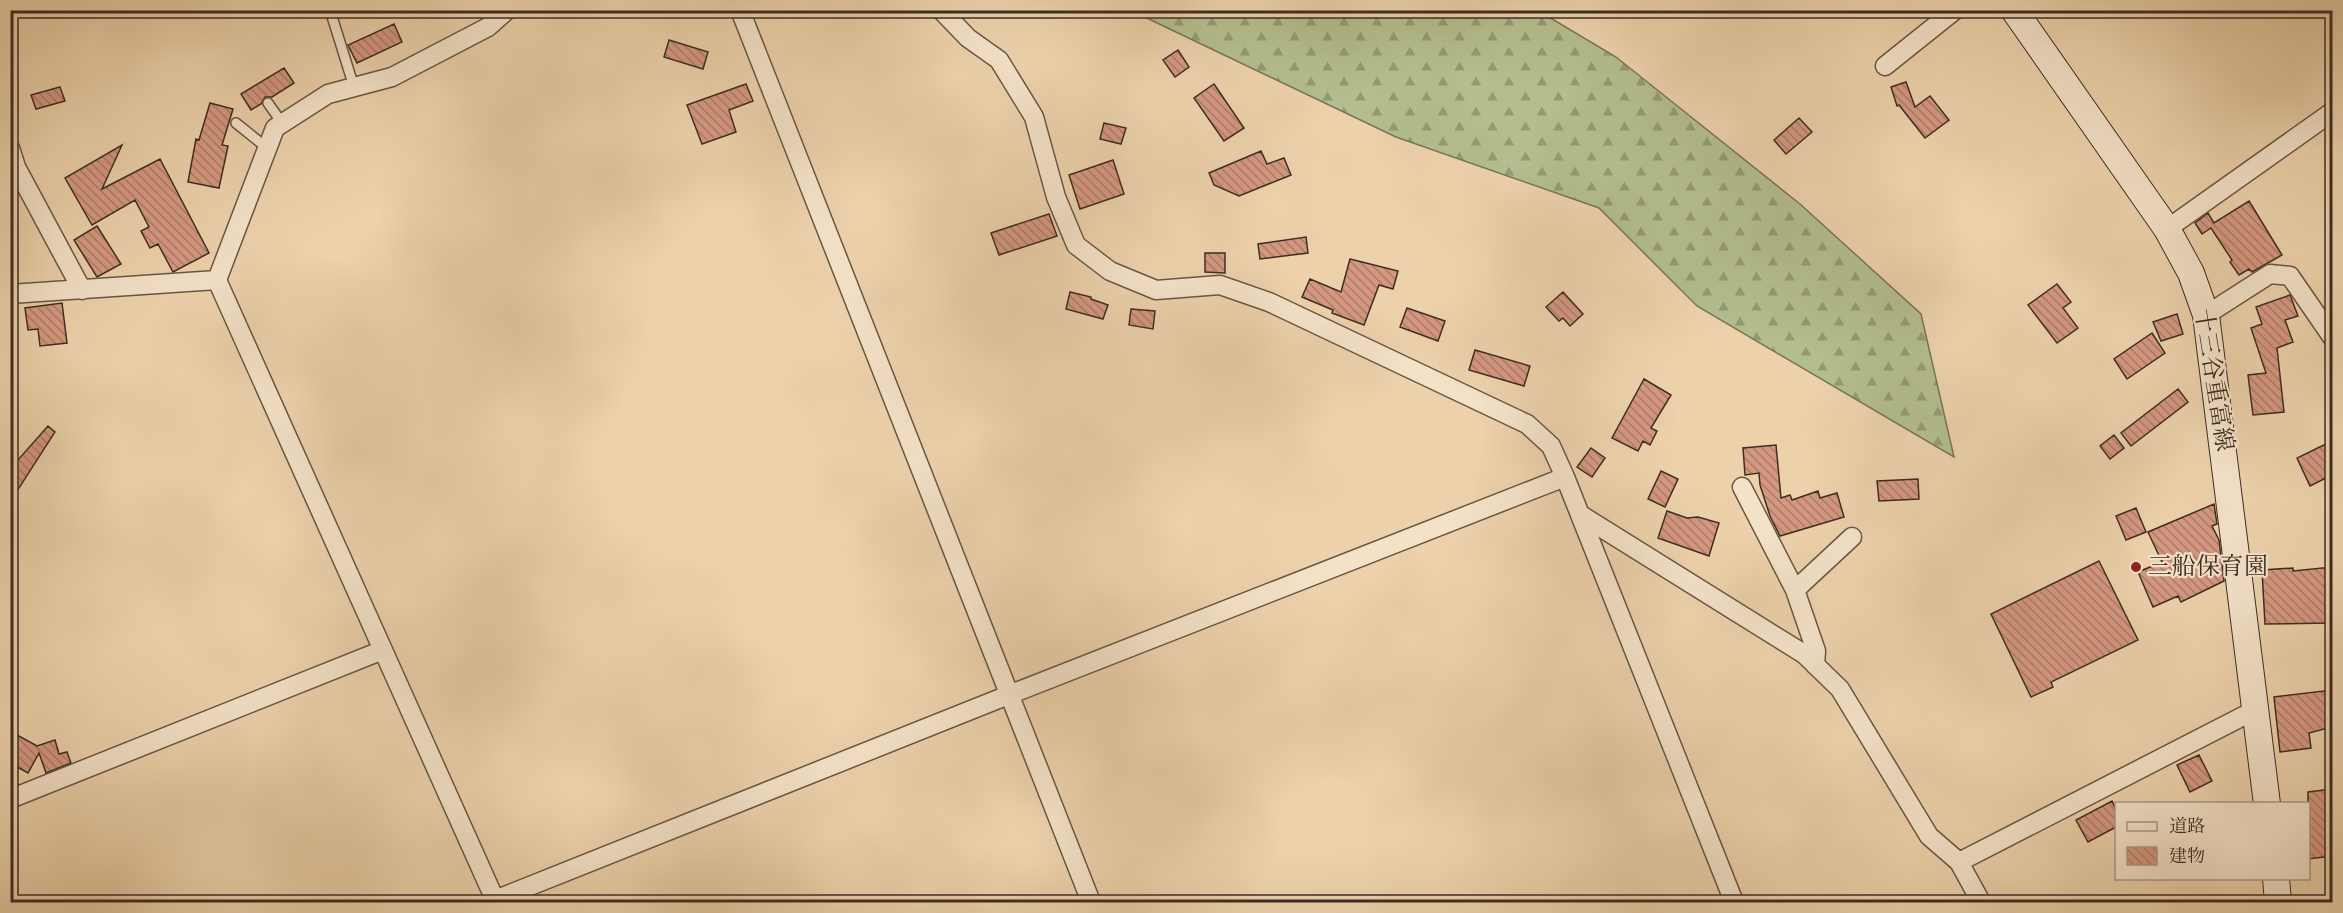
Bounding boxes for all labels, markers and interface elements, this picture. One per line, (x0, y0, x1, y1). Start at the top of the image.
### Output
street label: 十三谷重富線 (2186, 306, 2240, 454)
place label: 三船保育園 (2148, 552, 2268, 583)
marker: 三船保育園 (2129, 560, 2143, 574)
legend (2115, 802, 2310, 880)
text: 道路 (2169, 816, 2205, 839)
text: 建物 (2169, 846, 2205, 869)

